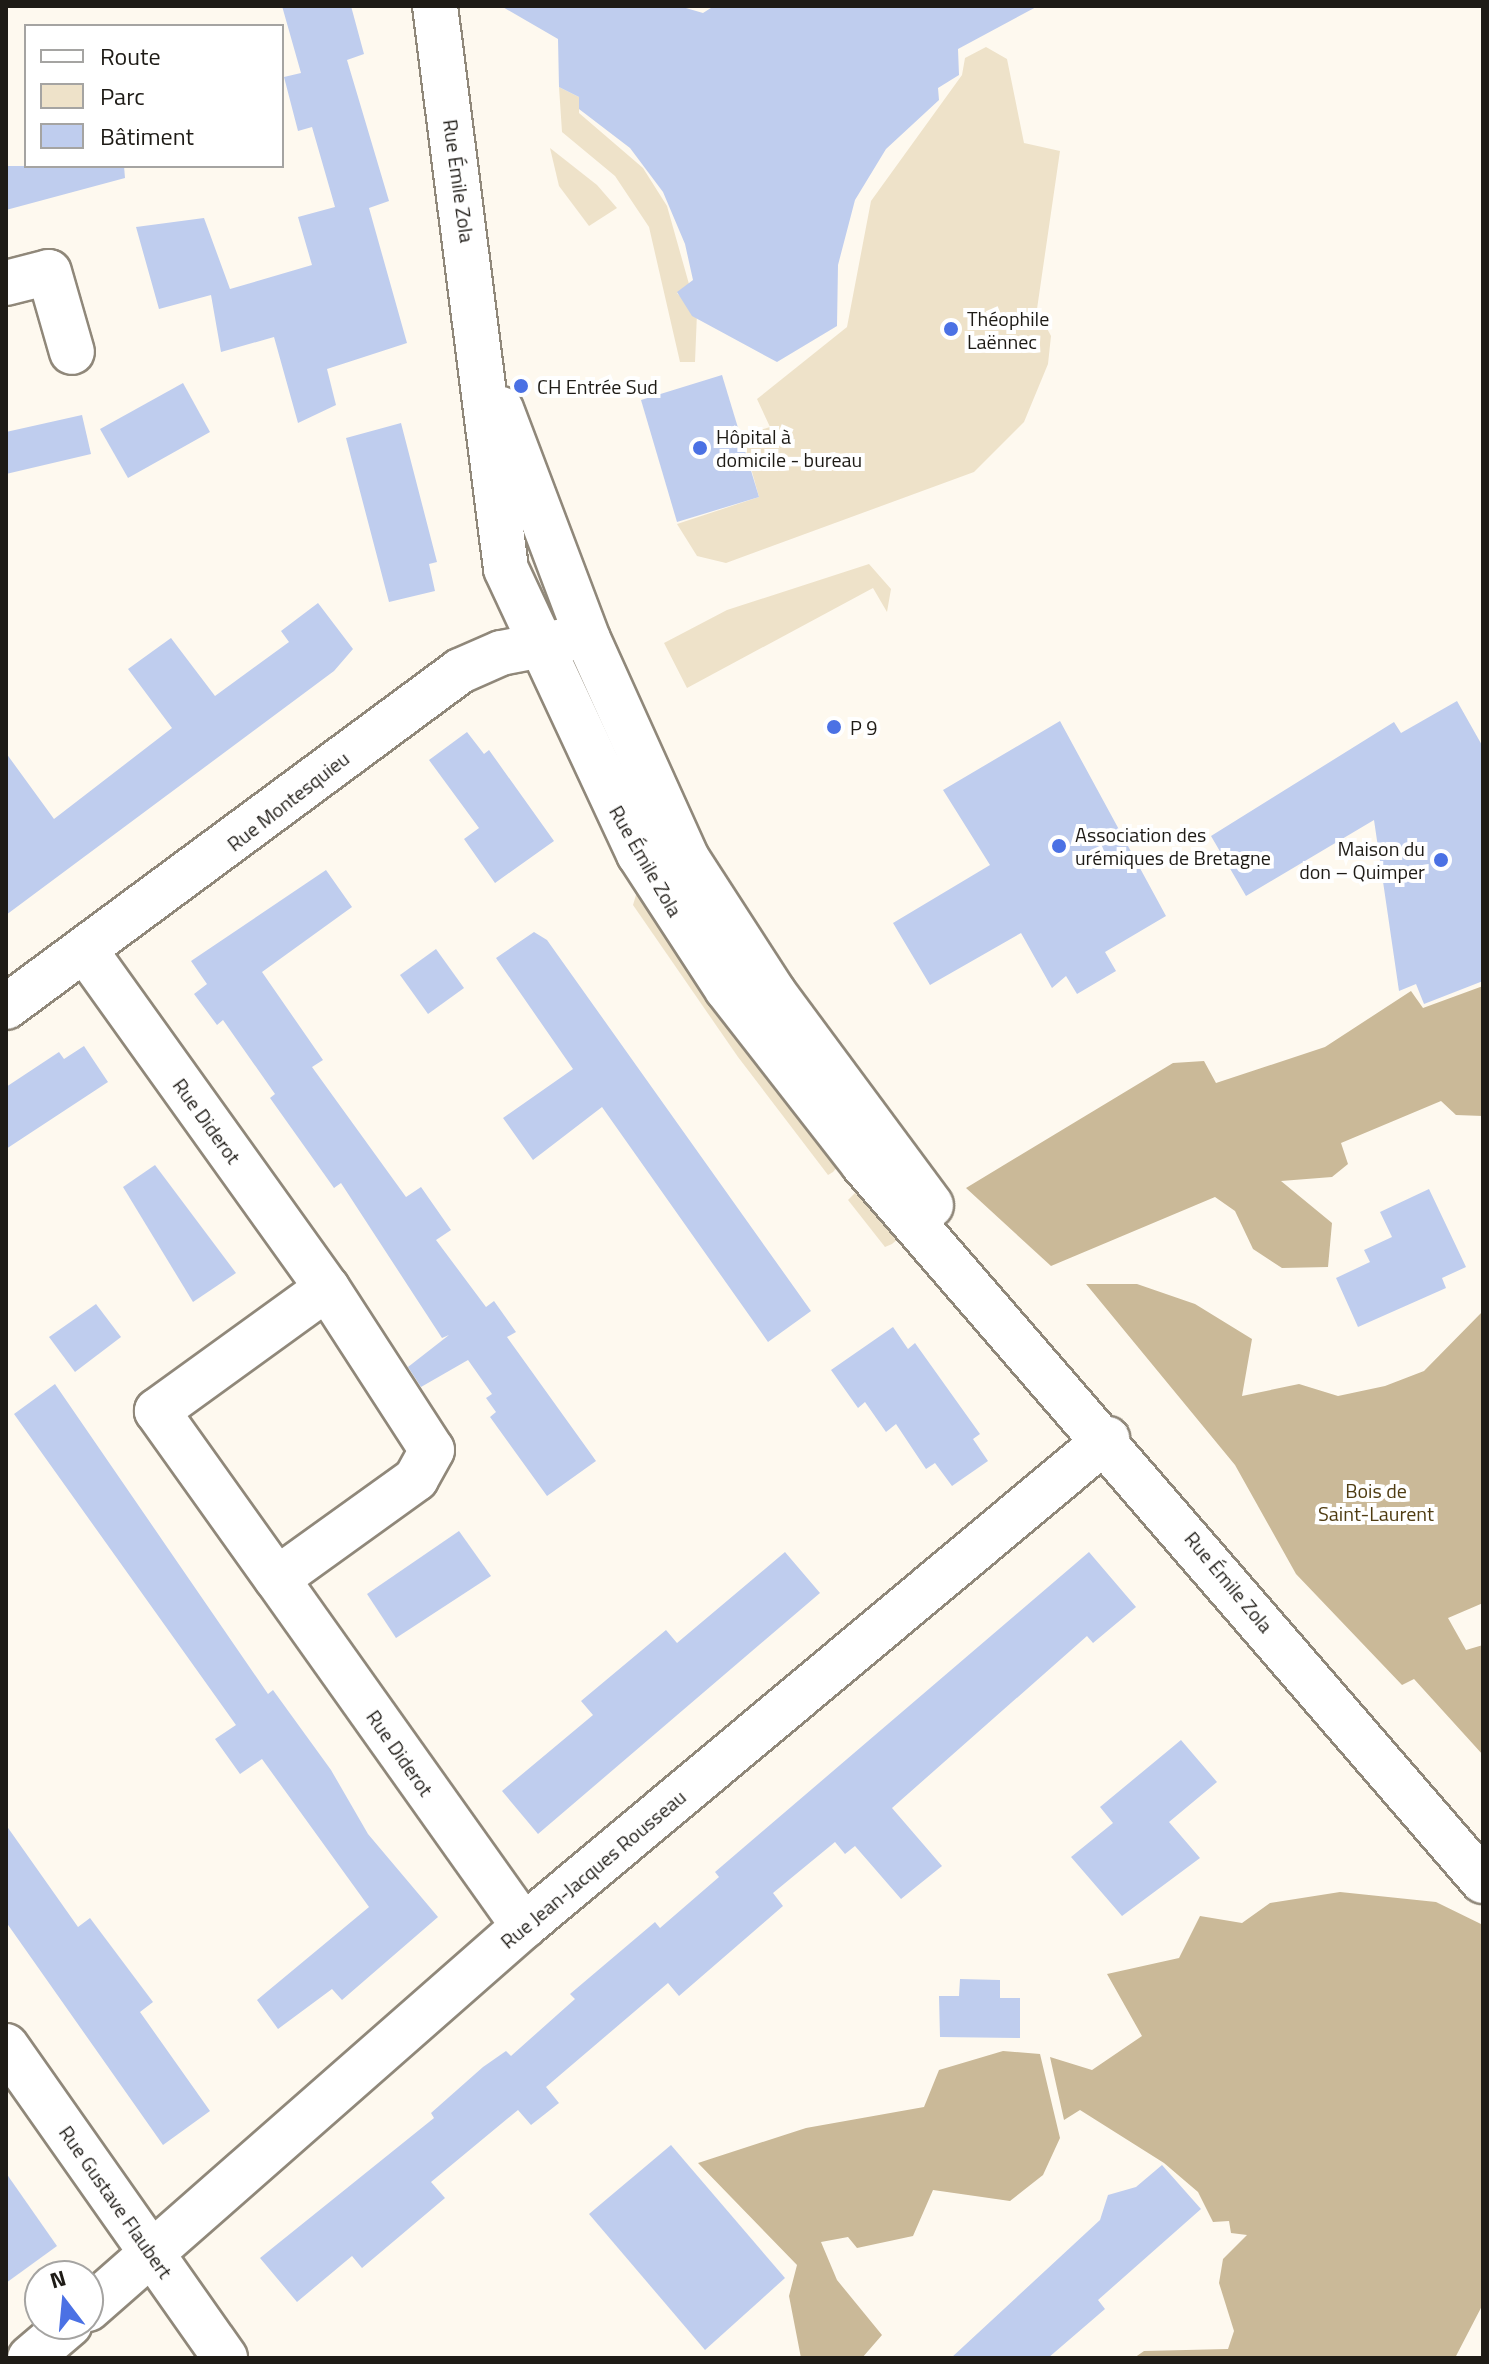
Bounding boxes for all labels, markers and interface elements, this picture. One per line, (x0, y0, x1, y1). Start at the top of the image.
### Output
legend (24, 24, 284, 168)
text: Route (100, 38, 161, 74)
text: Parc (100, 78, 145, 114)
text: Bâtiment (100, 118, 194, 154)
street label: Rue Émile Zola (438, 118, 480, 244)
place label: Théophile Laënnec (967, 306, 1049, 353)
marker: Théophile Laënnec (942, 320, 960, 338)
place label: CH Entrée Sud (537, 374, 658, 398)
marker: CH Entrée Sud (512, 377, 530, 395)
place label: Hôpital à domicile - bureau (716, 424, 862, 471)
marker: Hôpital à domicile - bureau (691, 439, 709, 457)
place label: P 9 (850, 715, 877, 739)
marker: P 9 (825, 718, 843, 736)
street label: Rue Montesquieu (222, 746, 354, 856)
street label: Rue Émile Zola (605, 801, 687, 921)
place label: Association des urémiques de Bretagne (1075, 822, 1271, 869)
place label: Maison du don – Quimper (1299, 836, 1425, 883)
marker: Association des urémiques de Bretagne (1050, 837, 1068, 855)
marker: Maison du don – Quimper (1432, 851, 1450, 869)
street label: Rue Diderot (168, 1074, 246, 1168)
park label: Bois de Saint-Laurent (1318, 1478, 1434, 1525)
street label: Rue Émile Zola (1180, 1527, 1278, 1637)
street label: Rue Diderot (362, 1705, 438, 1801)
street label: Rue Jean-Jacques Rousseau (496, 1785, 690, 1953)
street label: Rue Gustave Flaubert (54, 2121, 178, 2283)
north arrow (24, 2260, 104, 2340)
text: N (46, 2260, 70, 2297)

